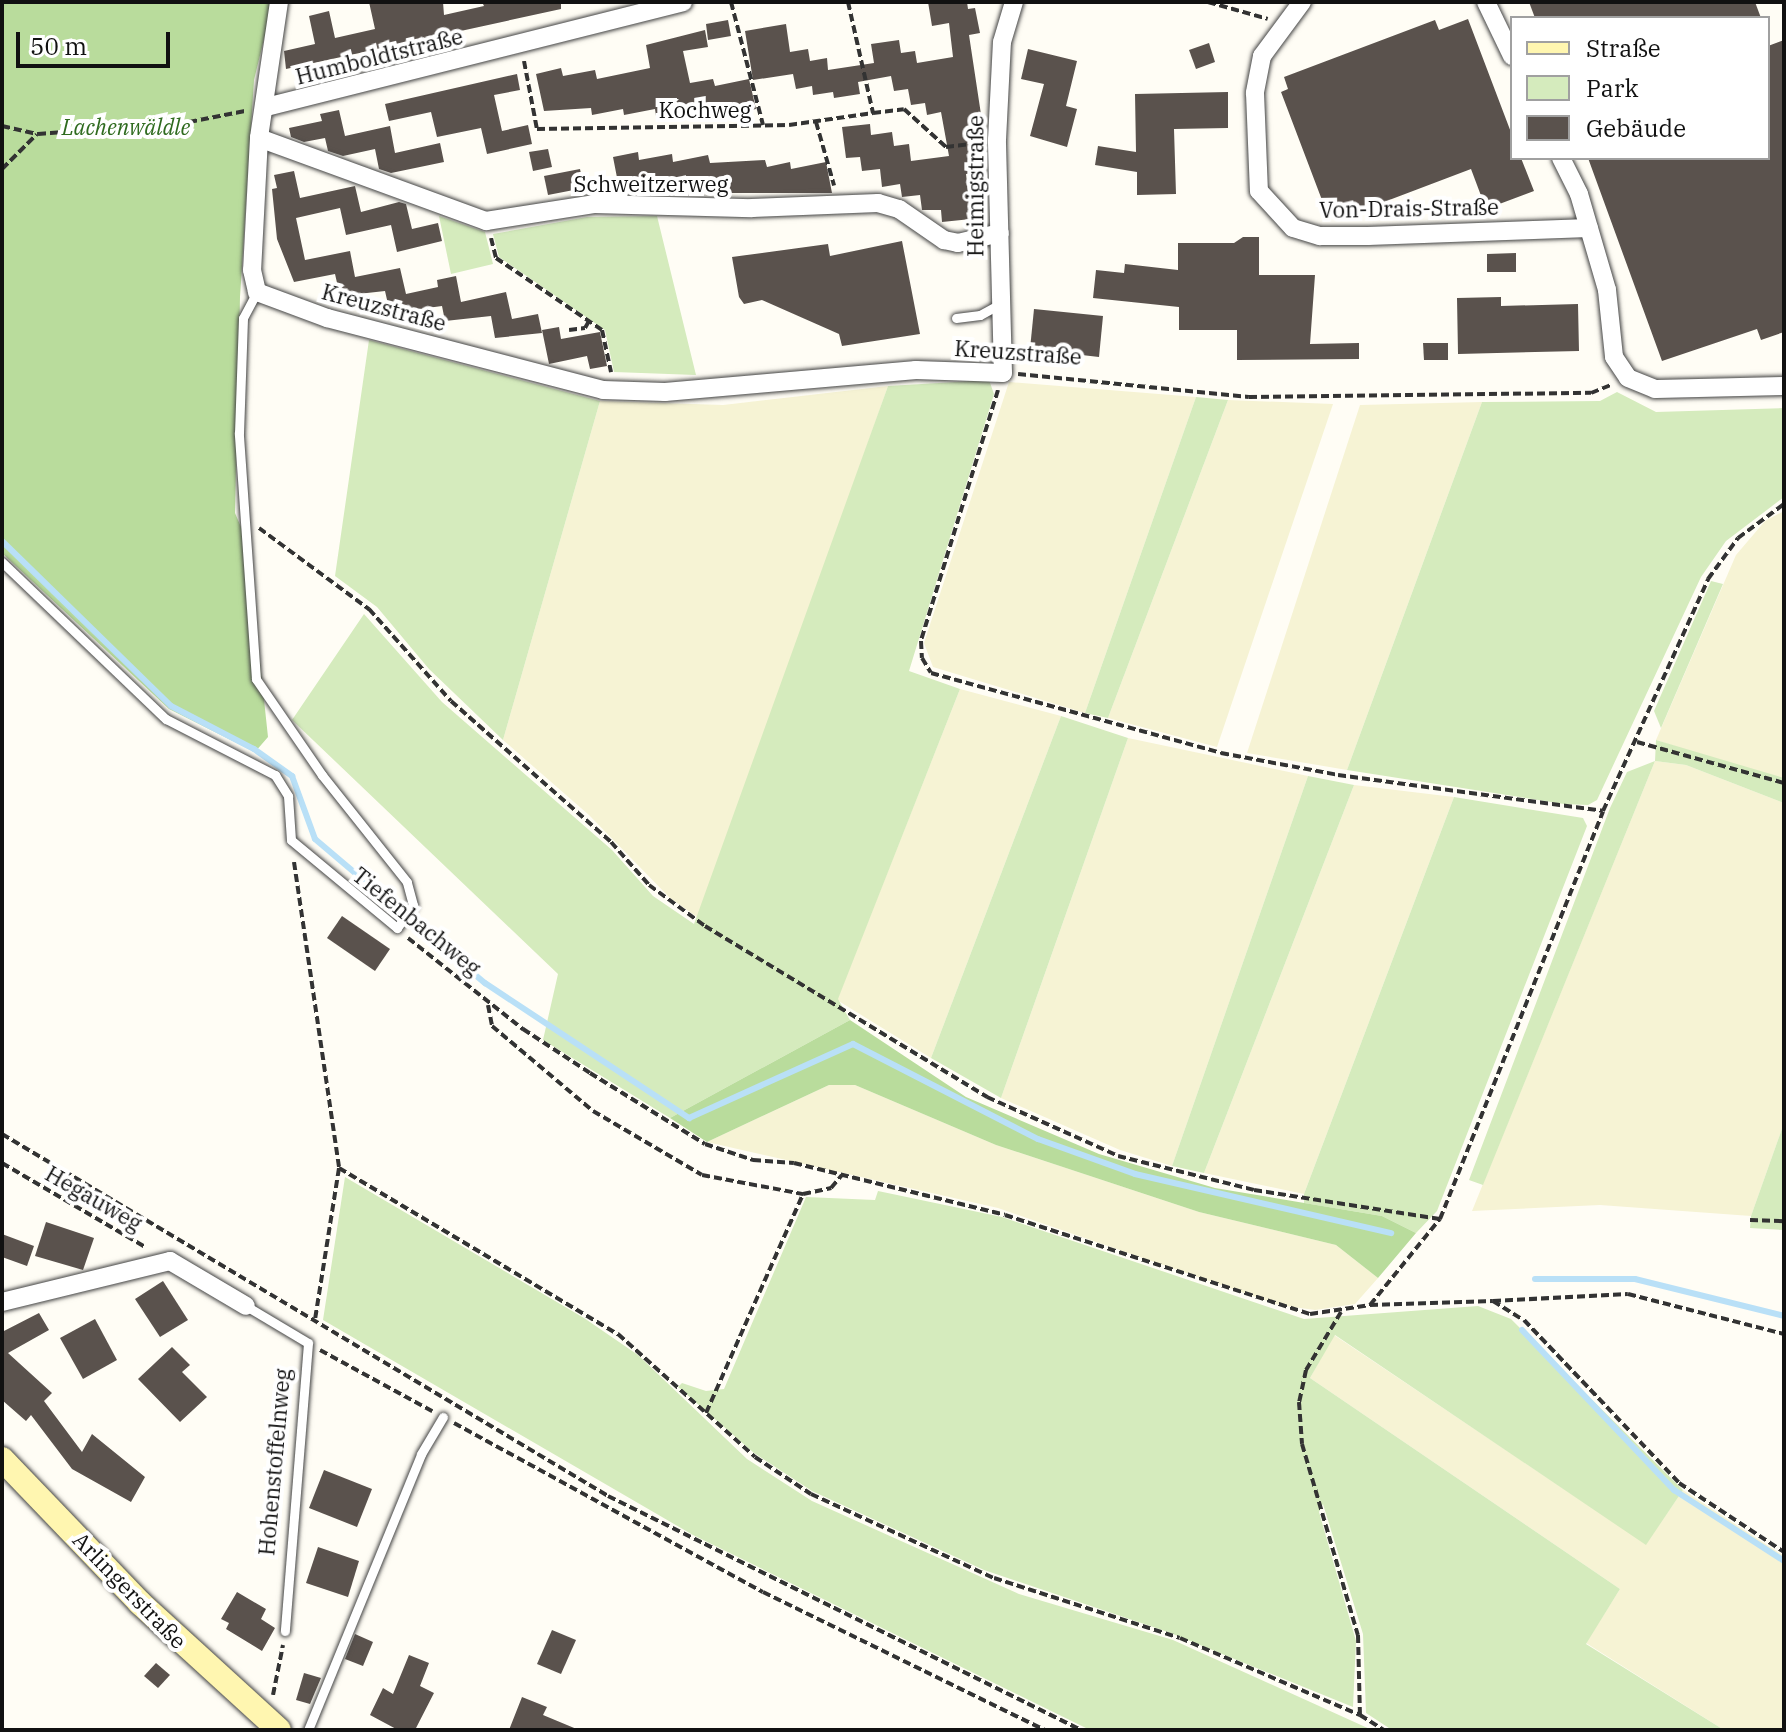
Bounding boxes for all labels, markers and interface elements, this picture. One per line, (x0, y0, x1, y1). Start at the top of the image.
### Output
scale bar (20, 16, 174, 66)
legend (1510, 16, 1770, 160)
street label: Humboldtstraße (293, 22, 465, 90)
text: 50 m (30, 30, 87, 62)
text: Straße (1586, 32, 1661, 64)
text: Park (1586, 72, 1638, 104)
street label: Kochweg (658, 97, 752, 123)
text: Gebäude (1586, 112, 1686, 144)
park label: Lachenwäldle (62, 114, 190, 140)
street label: Heimigstraße (962, 115, 988, 257)
street label: Schweitzerweg (573, 171, 729, 197)
street label: Von-Drais-Straße (1319, 193, 1499, 223)
street label: Kreuzstraße (319, 278, 449, 336)
street label: Kreuzstraße (954, 334, 1082, 370)
street label: Tiefenbachweg (348, 861, 486, 981)
street label: Hegauweg (41, 1160, 147, 1236)
street label: Hohenstoffelnweg (253, 1367, 295, 1557)
street label: Arlingerstraße (68, 1526, 192, 1654)

